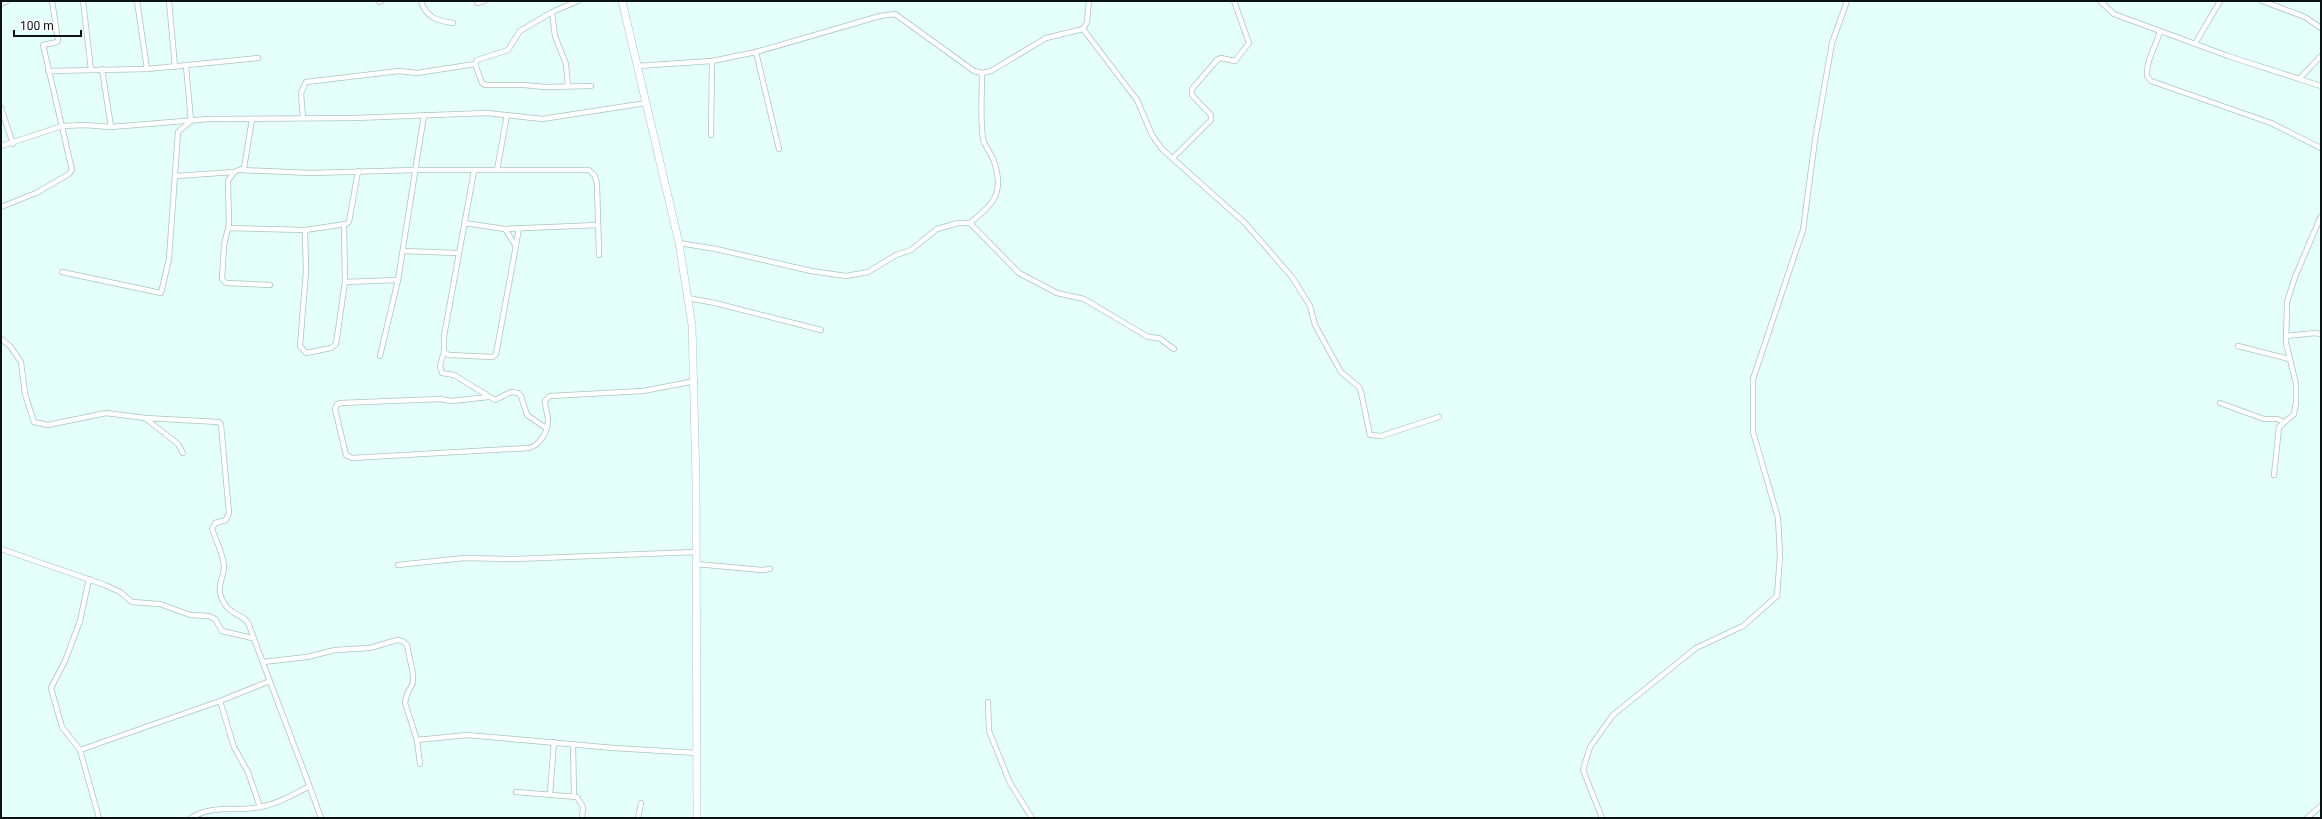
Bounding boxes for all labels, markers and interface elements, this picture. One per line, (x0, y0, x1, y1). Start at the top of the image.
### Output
scale bar (14, 12, 81, 38)
text: 100 m (20, 19, 54, 33)

